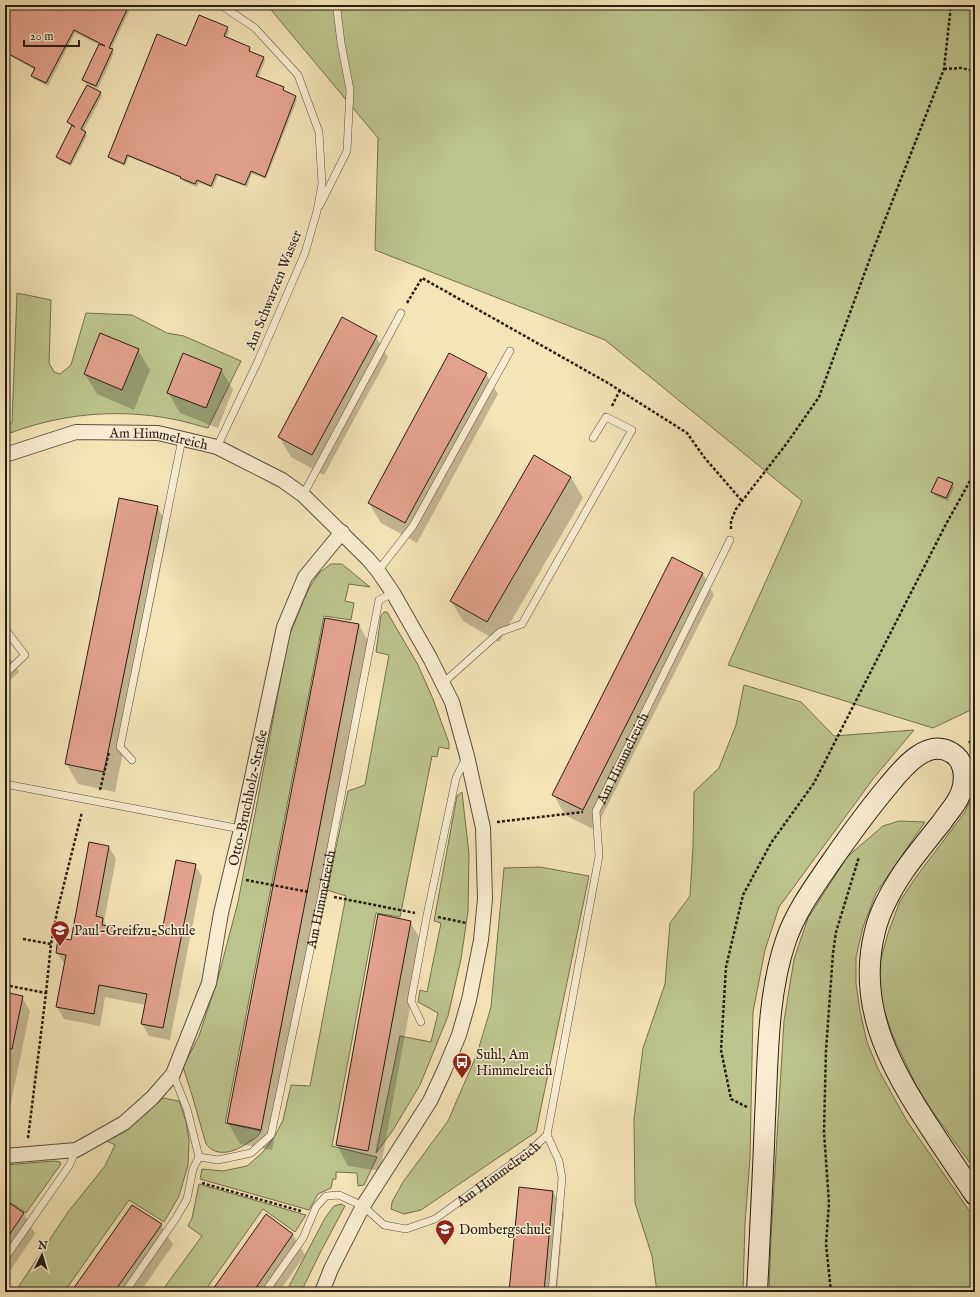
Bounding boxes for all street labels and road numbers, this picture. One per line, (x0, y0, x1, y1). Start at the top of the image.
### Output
street label: Am Schwarzen Wasser (241, 228, 306, 354)
street label: Am Himmelreich (108, 424, 210, 455)
street label: Am Himmelreich (592, 709, 654, 808)
street label: Otto-Bruchholz-Straße (225, 727, 272, 868)
street label: Am Himmelreich (303, 848, 340, 951)
street label: Am Himmelreich (452, 1137, 545, 1211)

